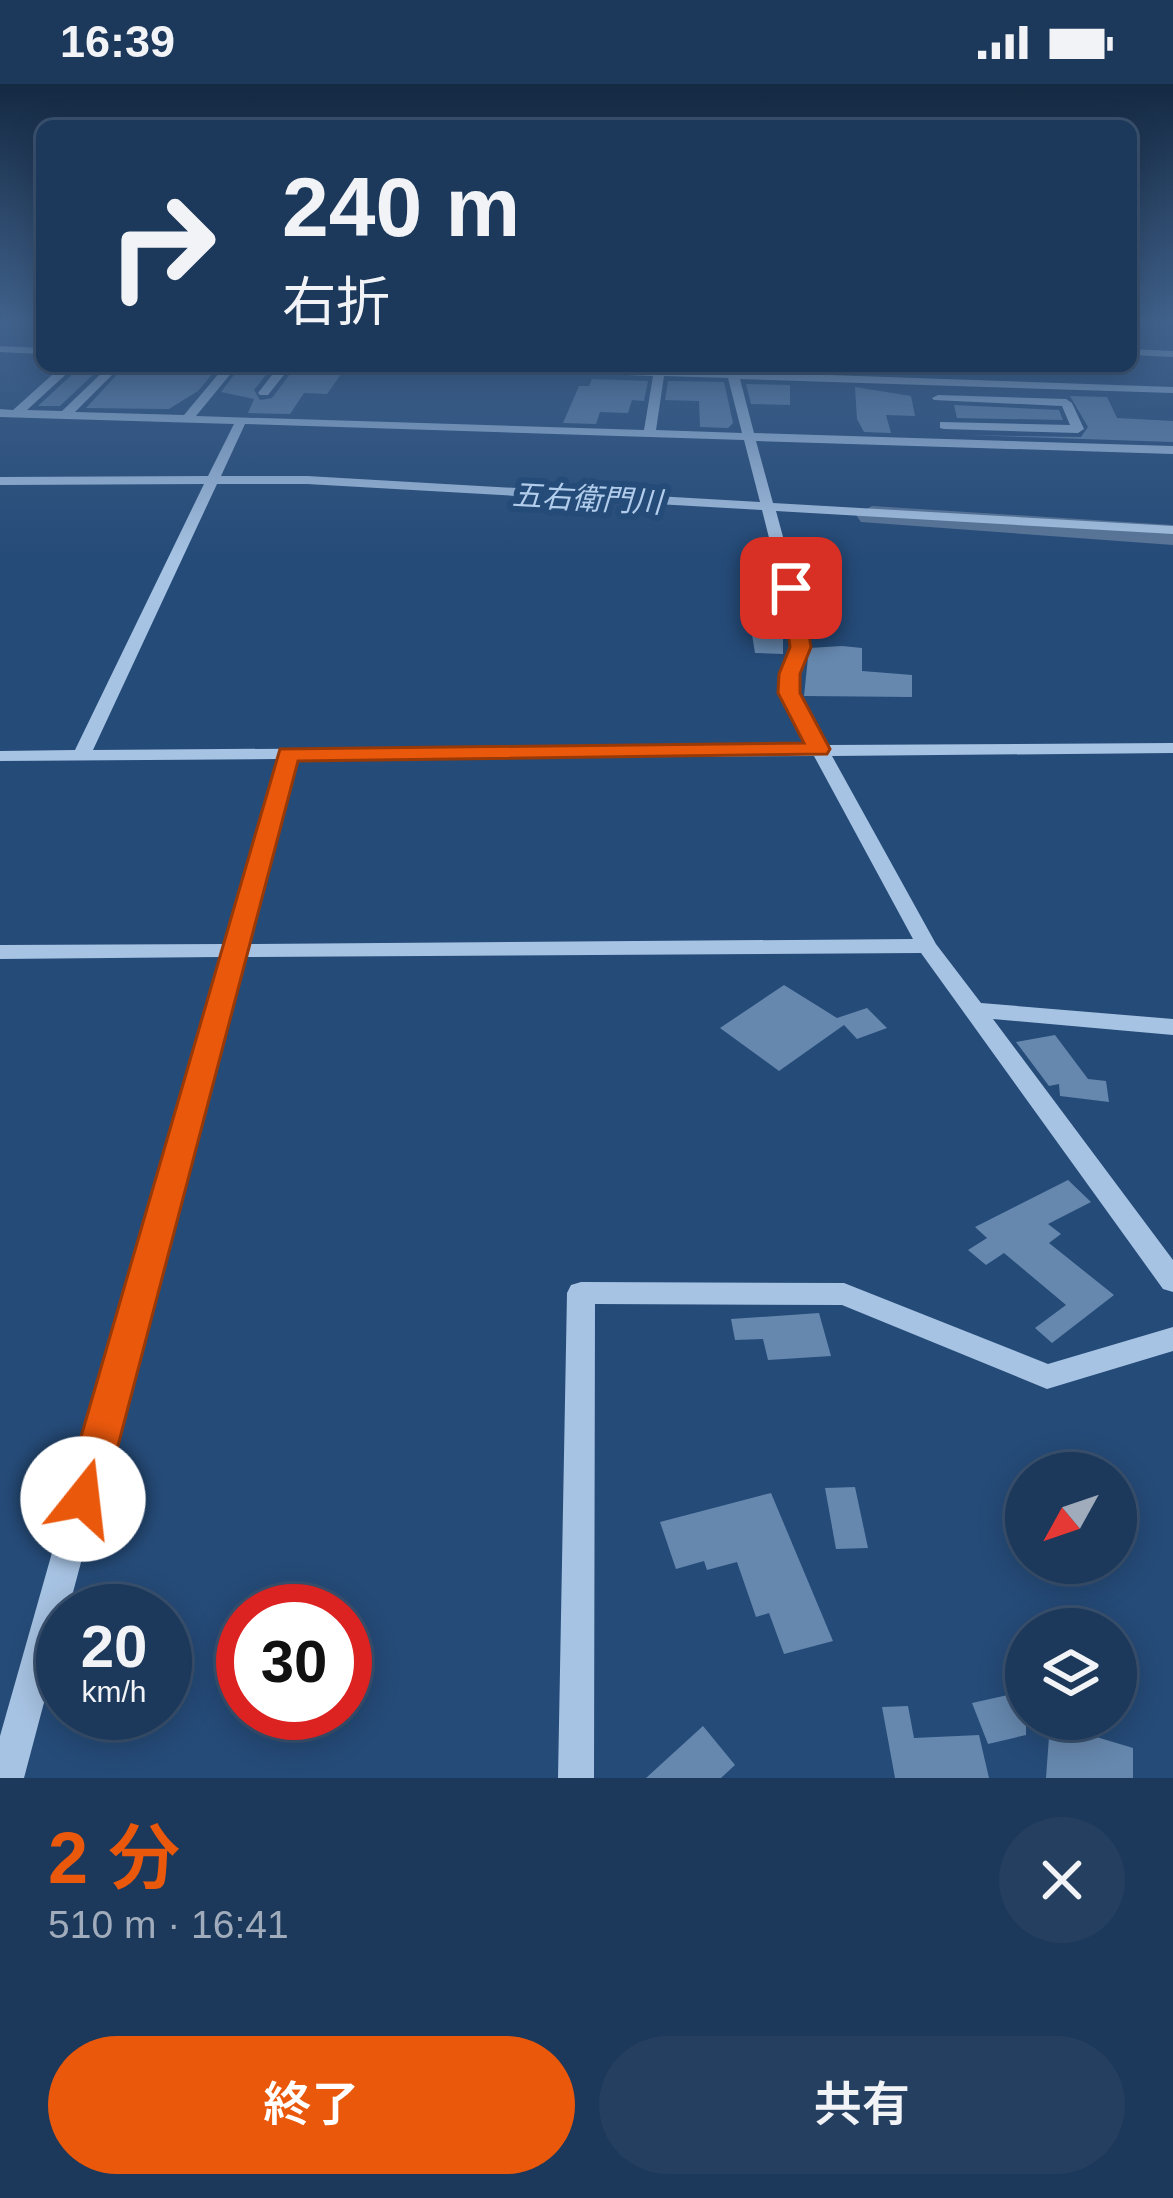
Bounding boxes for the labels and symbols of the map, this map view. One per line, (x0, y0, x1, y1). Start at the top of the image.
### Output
water label: 五右衛門川 (511, 478, 666, 519)
pin (740, 537, 842, 639)
position arrow (20, 1436, 146, 1562)
north arrow (1005, 1452, 1137, 1584)
speed limit sign: 30 (216, 1584, 372, 1740)

